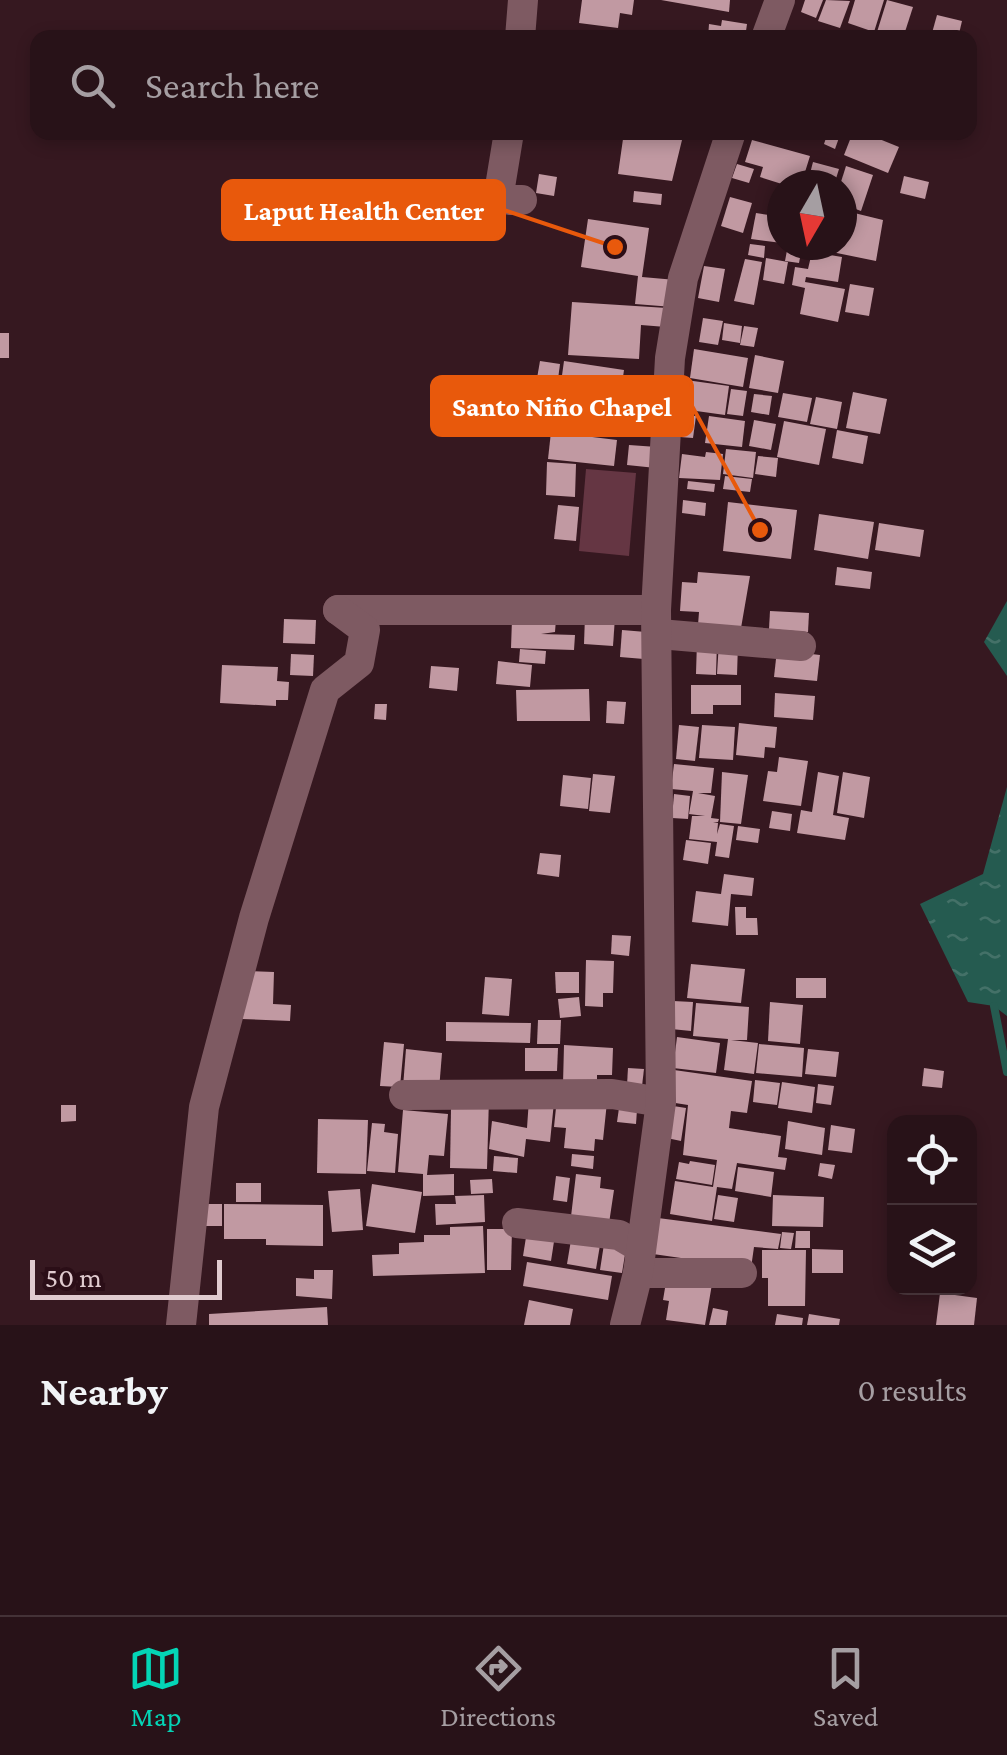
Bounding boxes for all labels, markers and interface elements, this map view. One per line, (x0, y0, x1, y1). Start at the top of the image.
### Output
search box (30, 30, 977, 140)
icon: search (65, 58, 120, 113)
text: Search here (145, 64, 319, 106)
north arrow (767, 170, 857, 260)
callout: Laput Health Center (223, 181, 504, 239)
text: Laput Health Center (243, 195, 485, 226)
callout: Santo Niño Chapel (432, 377, 692, 435)
text: Santo Niño Chapel (452, 391, 672, 422)
map controls (887, 1115, 977, 1295)
button: locate (887, 1115, 977, 1205)
button: layers (887, 1205, 977, 1295)
scale bar (30, 1255, 222, 1300)
text: 50 m (45, 1262, 102, 1293)
text: Nearby (40, 1367, 168, 1414)
text: 0 results (857, 1372, 967, 1408)
tab: Map (128, 1641, 183, 1732)
tab: Directions (440, 1641, 556, 1732)
tab: Saved (813, 1641, 879, 1732)

